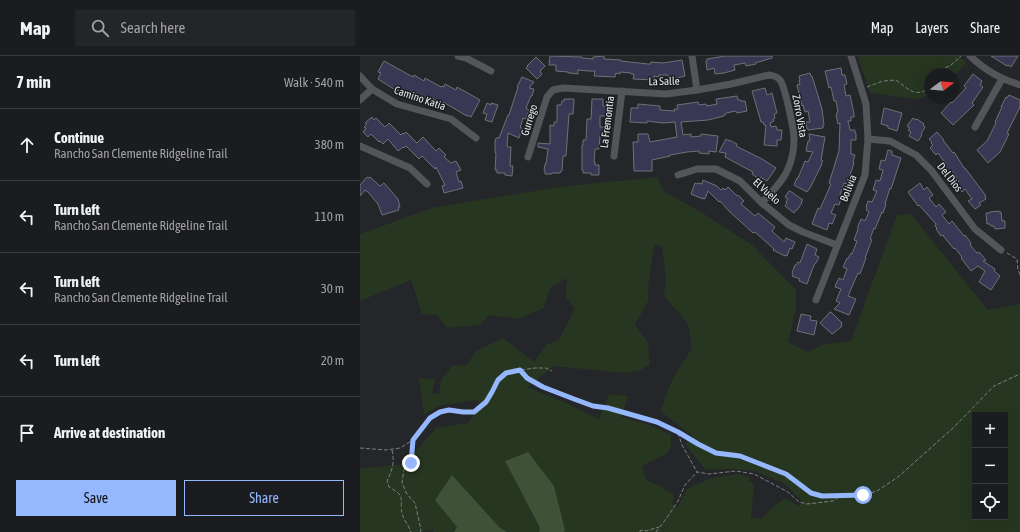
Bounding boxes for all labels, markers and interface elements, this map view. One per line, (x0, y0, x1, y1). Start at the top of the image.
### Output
search box (75, 10, 355, 46)
text: Map (20, 17, 51, 39)
icon: search (89, 17, 111, 39)
text: Search here (121, 19, 185, 36)
text: Map (871, 20, 893, 36)
text: Layers (915, 20, 948, 36)
text: Share (970, 20, 1000, 36)
north arrow (924, 68, 960, 104)
text: 7 min (16, 72, 51, 92)
text: Walk · 540 m (284, 75, 344, 90)
street label: La Salle (648, 75, 680, 87)
street label: Camino Katia (393, 84, 447, 112)
street label: Zorro Vista (790, 94, 810, 138)
street label: La Fremontia (598, 95, 616, 149)
street label: Gurrego (519, 103, 539, 137)
text: Continue (54, 129, 104, 146)
icon: ahead (16, 134, 38, 156)
text: 380 m (315, 137, 344, 152)
text: Rancho San Clemente Ridgeline Trail (54, 146, 228, 161)
street label: Del Dios (935, 160, 965, 194)
street label: Bolivia (837, 173, 859, 203)
street label: El Vuelo (751, 176, 783, 206)
text: Turn left (54, 201, 100, 218)
icon: left (16, 206, 38, 228)
text: 110 m (315, 209, 344, 224)
text: Rancho San Clemente Ridgeline Trail (54, 218, 228, 233)
text: Turn left (54, 273, 100, 290)
icon: left (16, 278, 38, 300)
text: 30 m (321, 281, 344, 296)
text: Rancho San Clemente Ridgeline Trail (54, 290, 228, 305)
icon: left (16, 350, 38, 372)
text: Turn left (54, 352, 100, 369)
text: 20 m (321, 353, 344, 368)
map controls (972, 412, 1008, 520)
button: + (972, 412, 1008, 448)
icon: arrive (16, 422, 38, 444)
text: Arrive at destination (54, 424, 165, 441)
button: − (972, 448, 1008, 484)
route end (402, 454, 420, 472)
button: Save (16, 480, 176, 516)
button: Share (184, 480, 344, 516)
button: locate (972, 484, 1008, 520)
route start (854, 486, 872, 504)

